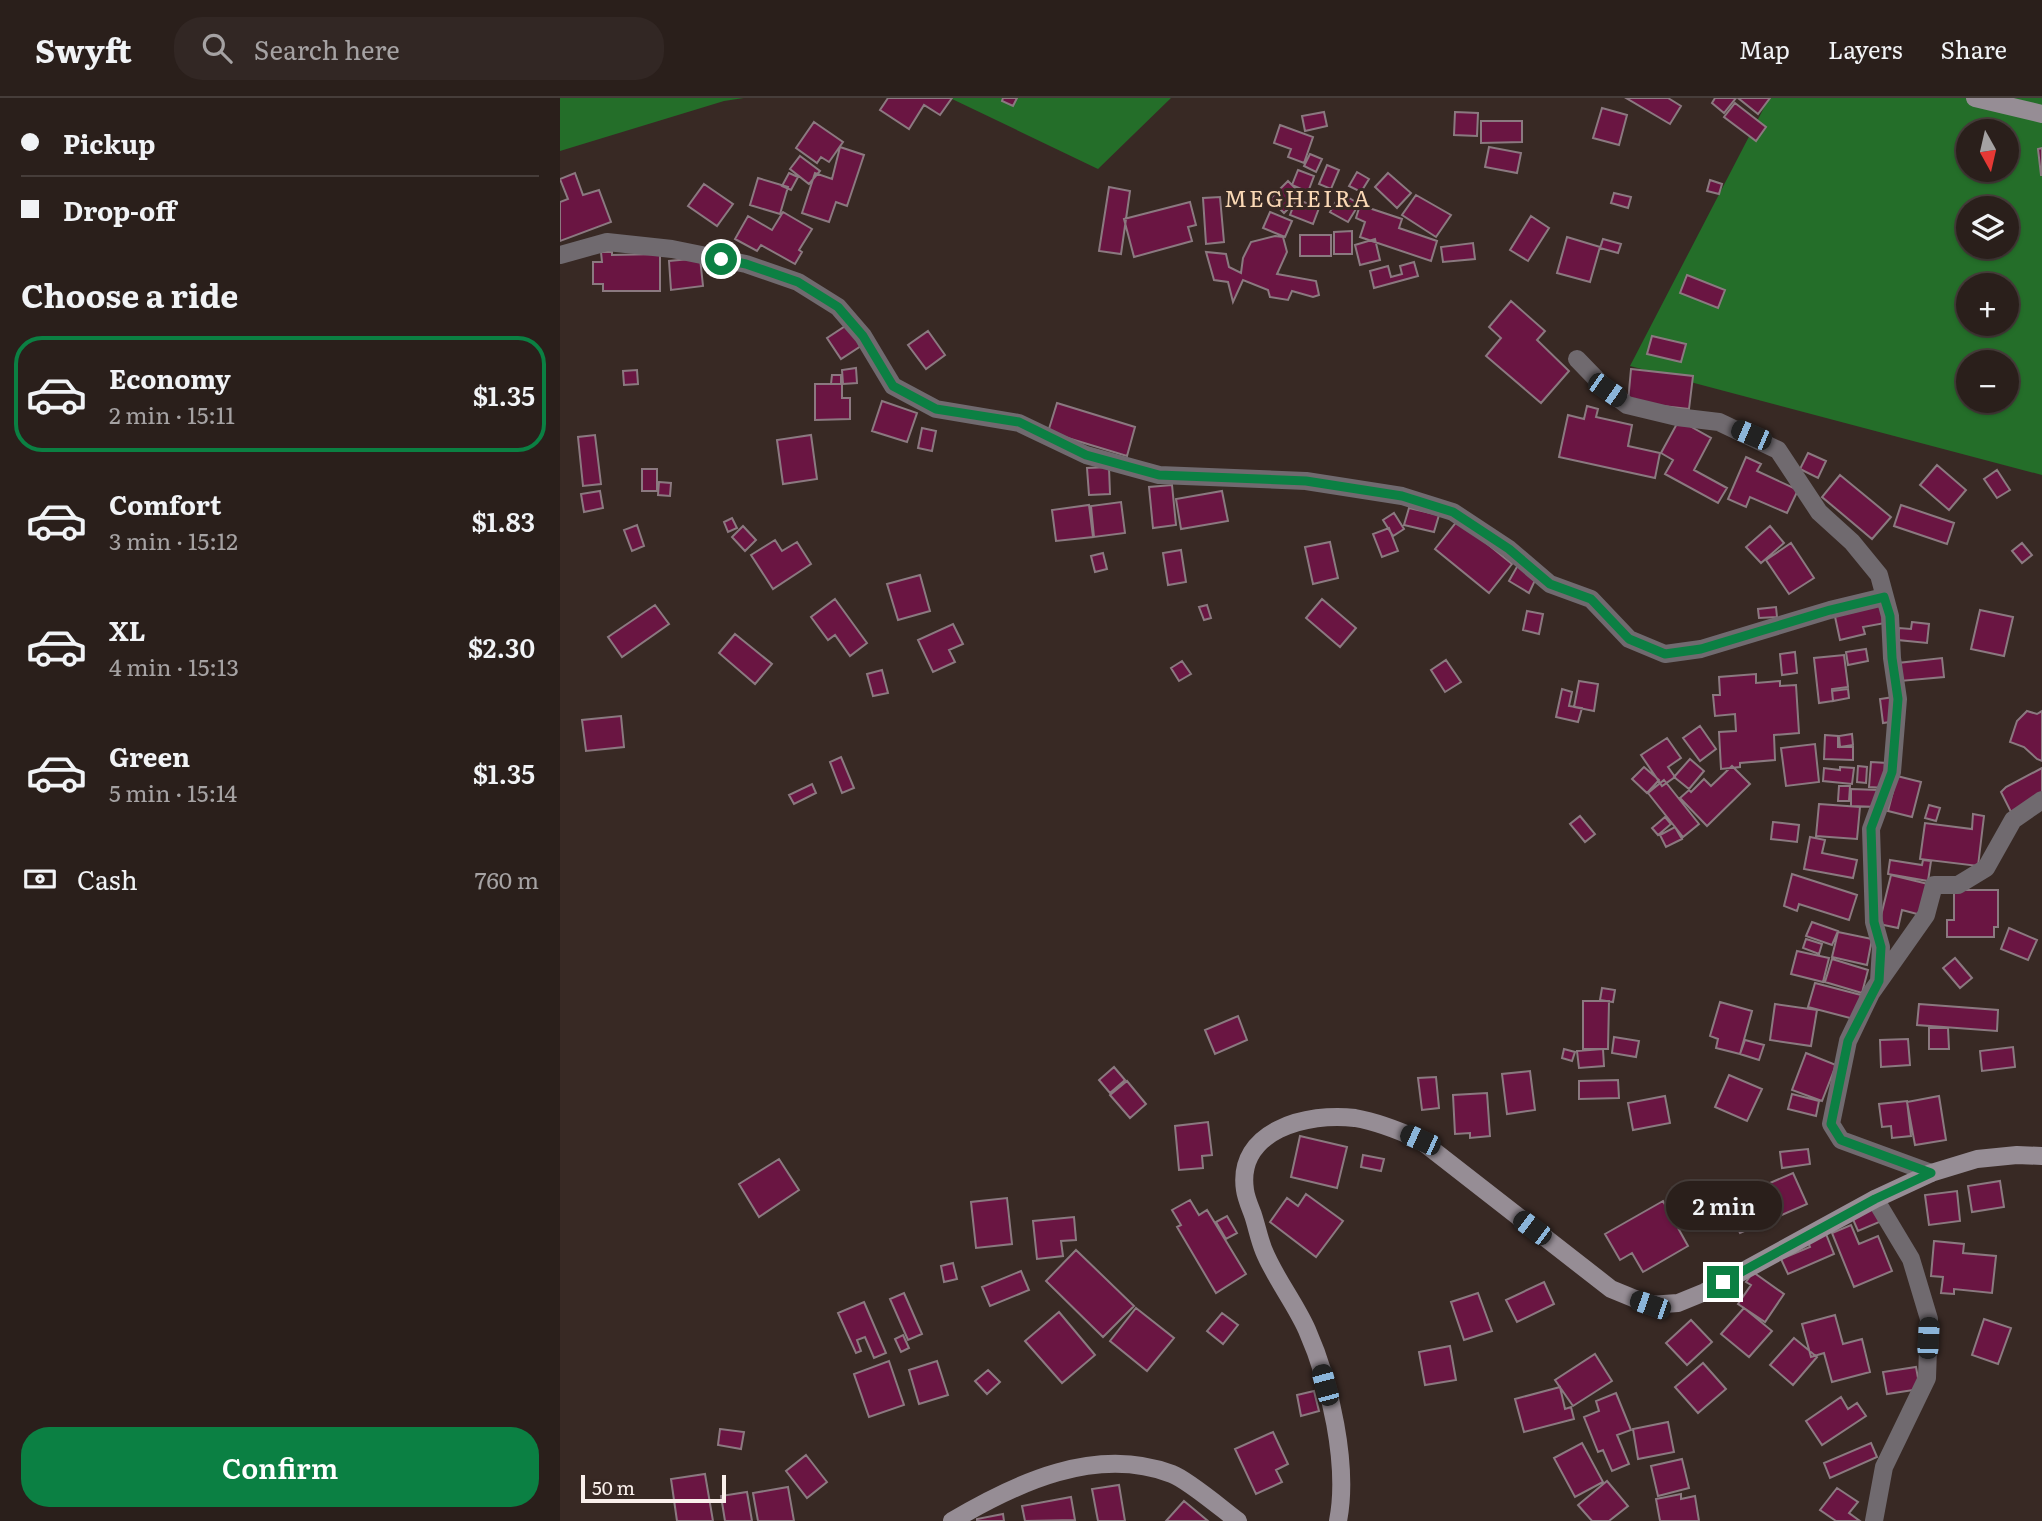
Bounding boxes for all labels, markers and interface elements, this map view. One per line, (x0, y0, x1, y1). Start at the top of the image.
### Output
search box (174, 17, 664, 80)
text: Swyft (35, 24, 132, 73)
icon: search (198, 29, 236, 67)
text: Search here (254, 29, 400, 68)
text: Map (1739, 31, 1790, 66)
text: Layers (1828, 31, 1902, 66)
text: Share (1940, 31, 2007, 66)
north arrow (1956, 119, 2020, 182)
map controls (1956, 119, 2019, 413)
text: Pickup (63, 123, 155, 162)
district label: MEGHEIRA (1224, 180, 1372, 214)
text: Drop-off (63, 190, 176, 229)
button: layers (1956, 196, 2019, 259)
route start (705, 243, 737, 275)
text: Choose a ride (21, 270, 238, 318)
button: + (1956, 273, 2019, 336)
button: − (1956, 350, 2019, 413)
text: Economy (109, 358, 231, 397)
icon: car (25, 363, 88, 426)
car (1584, 369, 1631, 411)
text: $1.35 (473, 375, 535, 414)
text: 2 min · 15:11 (109, 397, 235, 431)
car (1728, 417, 1775, 453)
text: Comfort (109, 484, 221, 523)
icon: car (25, 489, 88, 552)
text: $1.83 (471, 501, 535, 540)
text: 3 min · 15:12 (109, 523, 238, 557)
text: XL (109, 610, 146, 649)
icon: car (25, 615, 88, 678)
text: $2.30 (468, 627, 535, 666)
text: 4 min · 15:13 (109, 649, 239, 683)
text: Green (109, 736, 190, 775)
icon: car (25, 741, 88, 804)
text: $1.35 (473, 753, 535, 792)
text: 5 min · 15:14 (109, 775, 237, 809)
text: Cash (77, 859, 138, 898)
icon: cash (21, 860, 59, 898)
text: 760 m (475, 862, 539, 896)
car (1397, 1122, 1444, 1158)
callout: 2 min (1665, 1180, 1781, 1230)
text: 2 min (1692, 1188, 1756, 1222)
car (1509, 1207, 1556, 1249)
route end (1707, 1266, 1739, 1298)
car (1627, 1288, 1674, 1322)
car (1917, 1316, 1940, 1360)
car (1310, 1362, 1341, 1408)
button: Confirm (21, 1427, 539, 1507)
scale bar (581, 1472, 726, 1504)
text: 50 m (592, 1473, 635, 1501)

